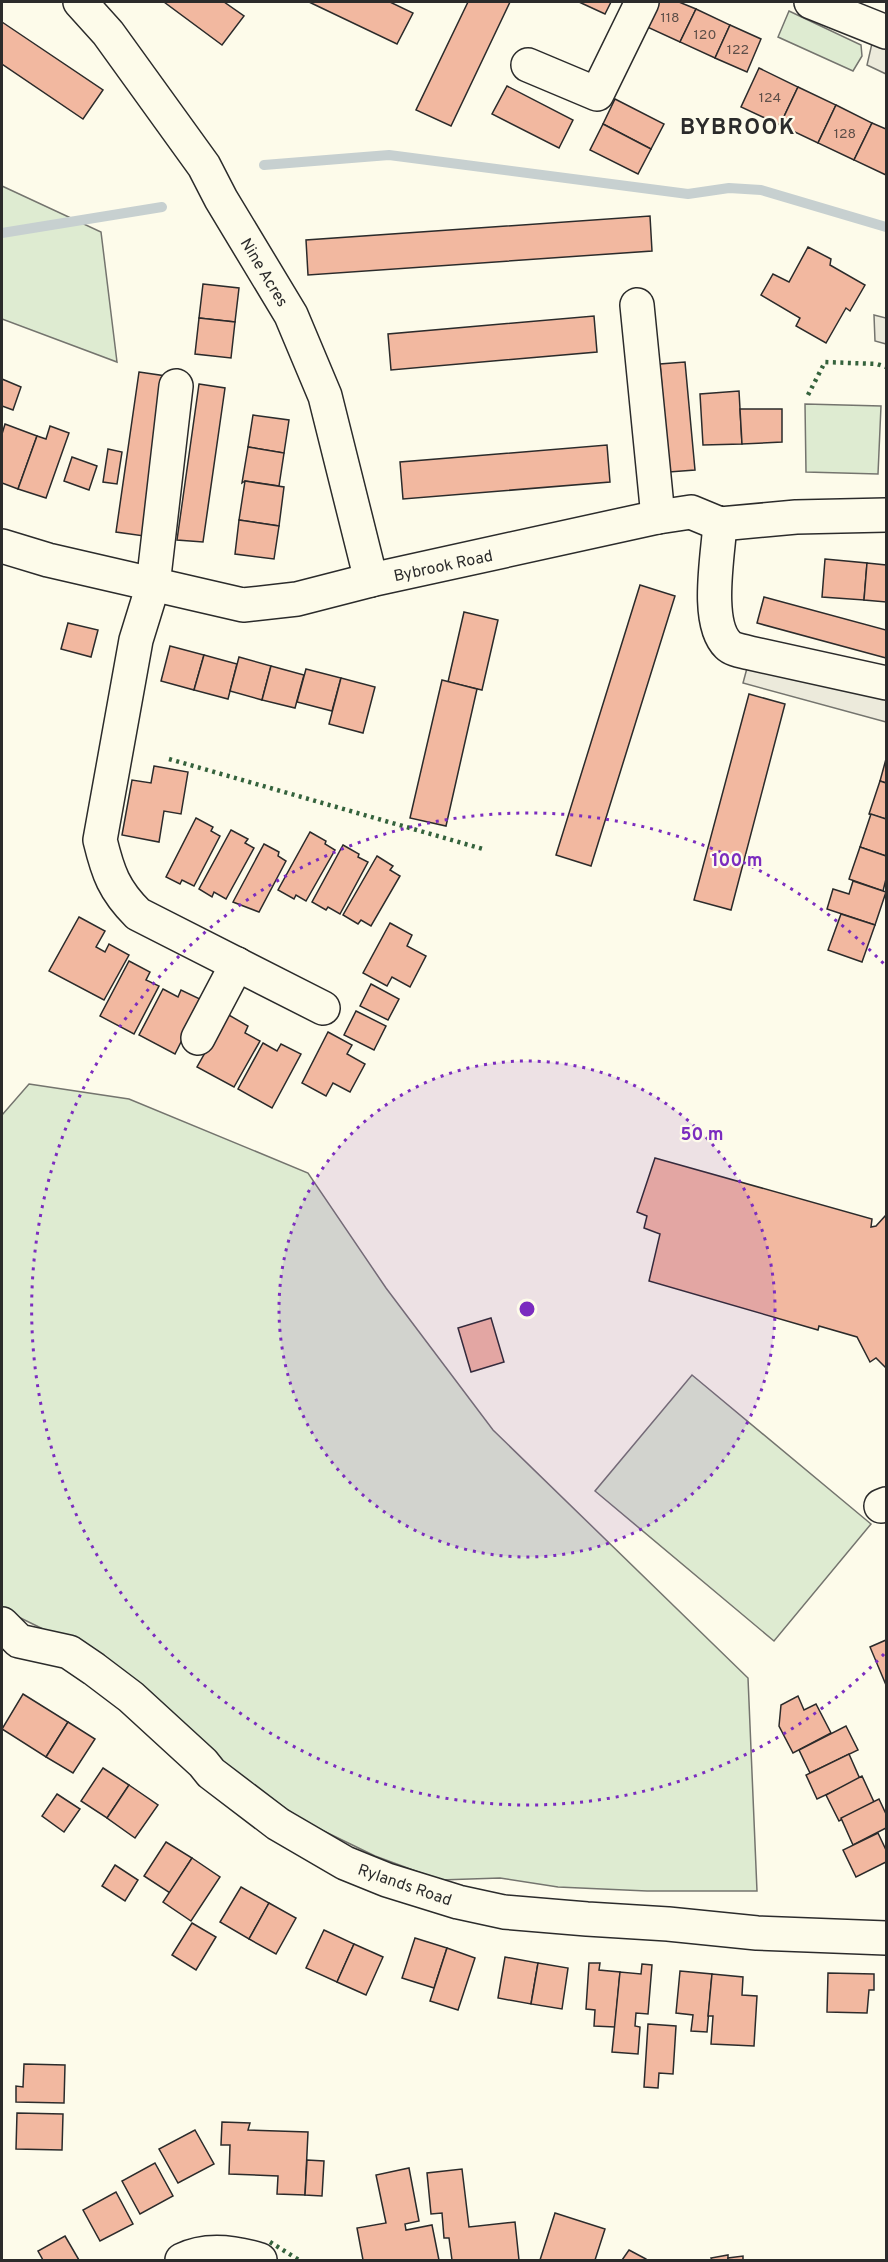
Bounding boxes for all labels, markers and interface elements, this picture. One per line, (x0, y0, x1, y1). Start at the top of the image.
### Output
house number: 118 (661, 10, 680, 27)
house number: 120 (694, 27, 716, 44)
house number: 122 (727, 42, 749, 59)
house number: 124 (759, 90, 781, 107)
district label: BYBROOK (680, 115, 796, 142)
house number: 128 (834, 126, 856, 143)
street label: Nine Acres (235, 235, 292, 311)
street label: Bybrook Road (392, 547, 495, 587)
text: 100 m (711, 850, 763, 873)
text: 50 m (680, 1124, 724, 1147)
centre of rings (517, 1299, 537, 1319)
street label: Rylands Road (355, 1860, 454, 1911)

